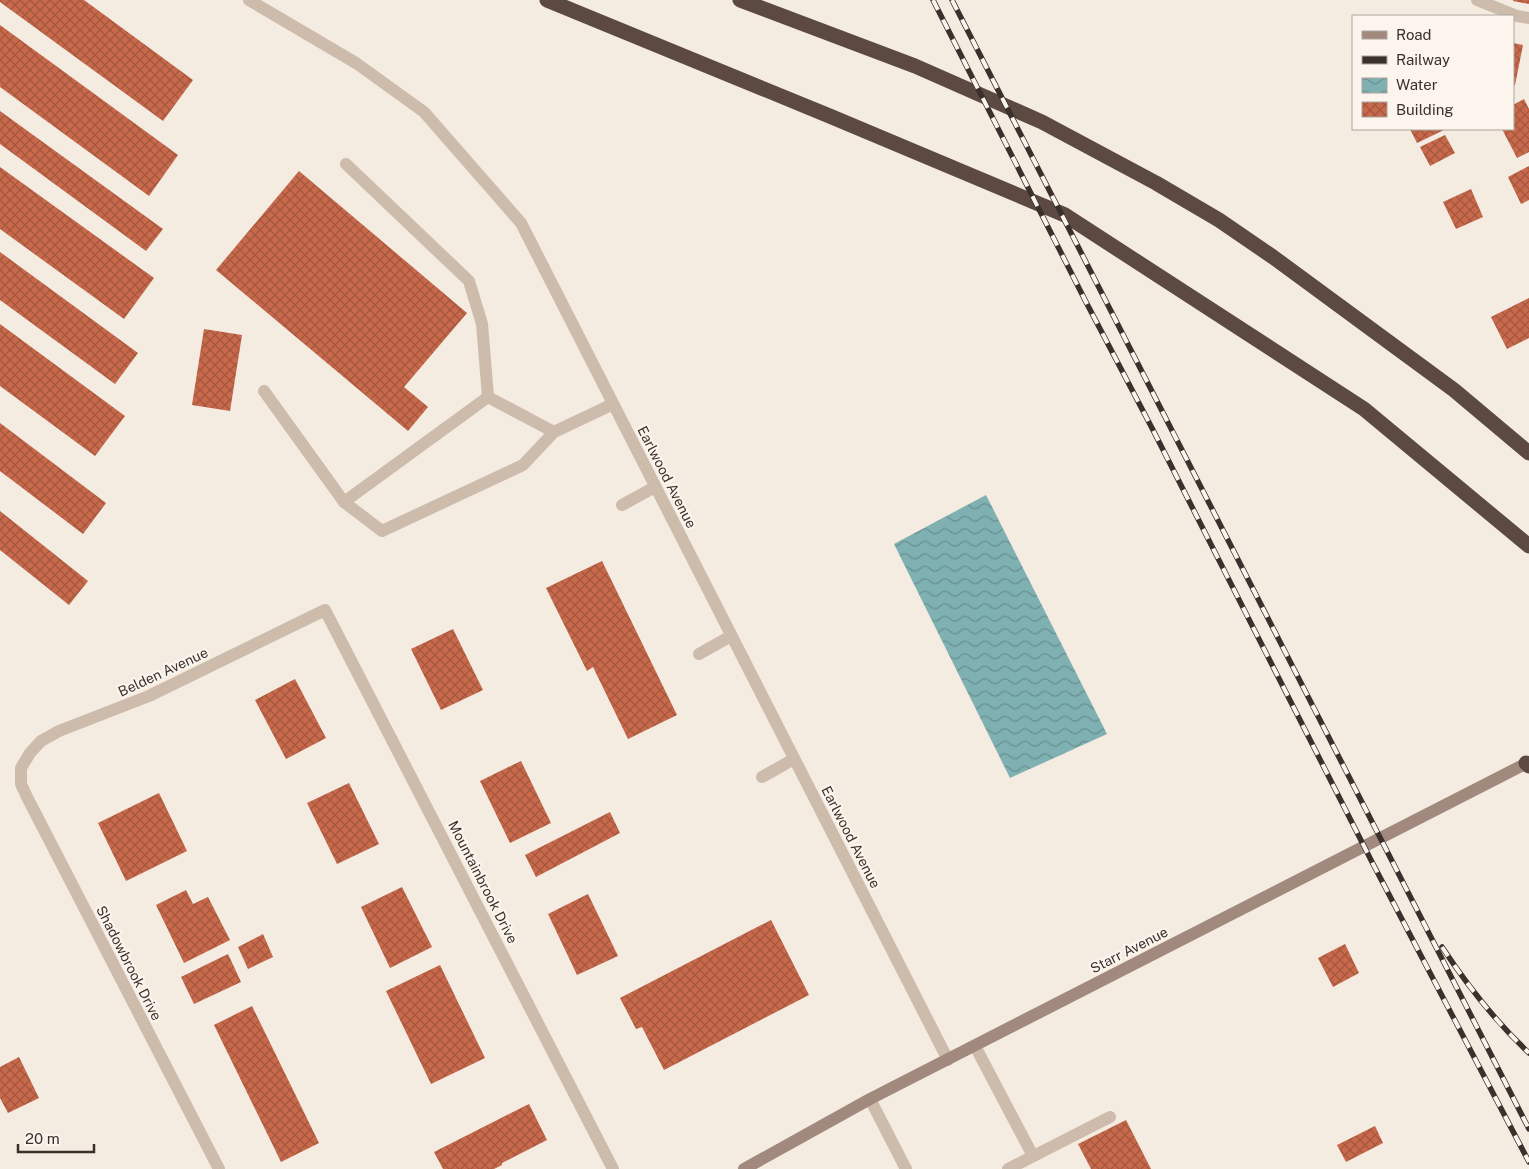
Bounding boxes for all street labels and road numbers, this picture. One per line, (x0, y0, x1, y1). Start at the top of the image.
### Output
street label: Earlwood Avenue (634, 423, 700, 531)
street label: Belden Avenue (116, 644, 210, 700)
street label: Earlwood Avenue (818, 783, 884, 891)
street label: Mountainbrook Drive (445, 818, 521, 946)
street label: Shadowbrook Drive (93, 903, 165, 1023)
street label: Starr Avenue (1088, 924, 1170, 976)

